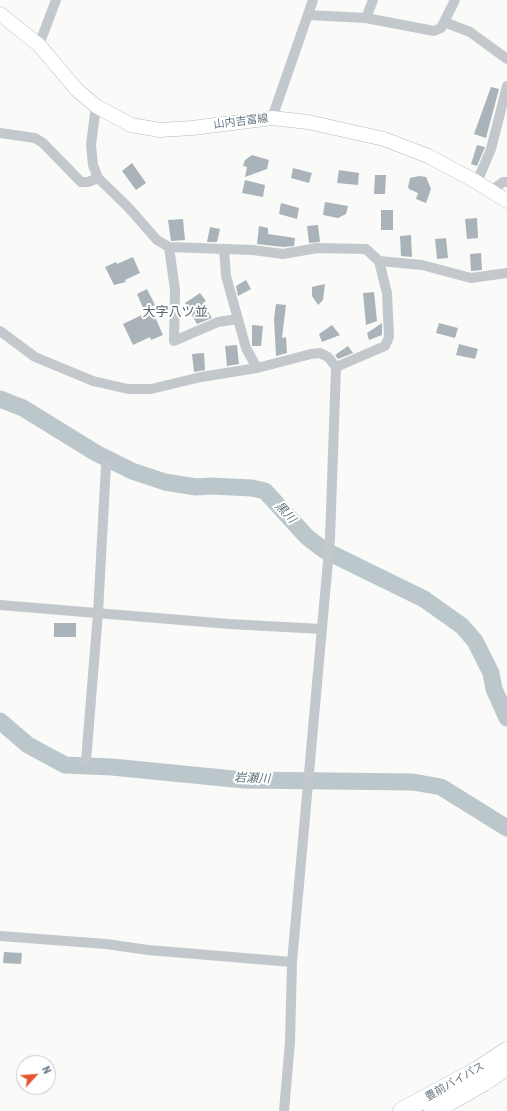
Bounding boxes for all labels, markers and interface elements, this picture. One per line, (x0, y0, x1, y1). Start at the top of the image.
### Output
street label: 山内吉富線 (213, 112, 269, 132)
district label: 大字八ツ並 (143, 305, 207, 321)
water label: 黒川 (272, 499, 298, 527)
water label: 岩瀬川 (234, 771, 270, 787)
north arrow (16, 1055, 56, 1095)
street label: 豊前バイパス (423, 1060, 487, 1104)
text: N (39, 1064, 54, 1076)

